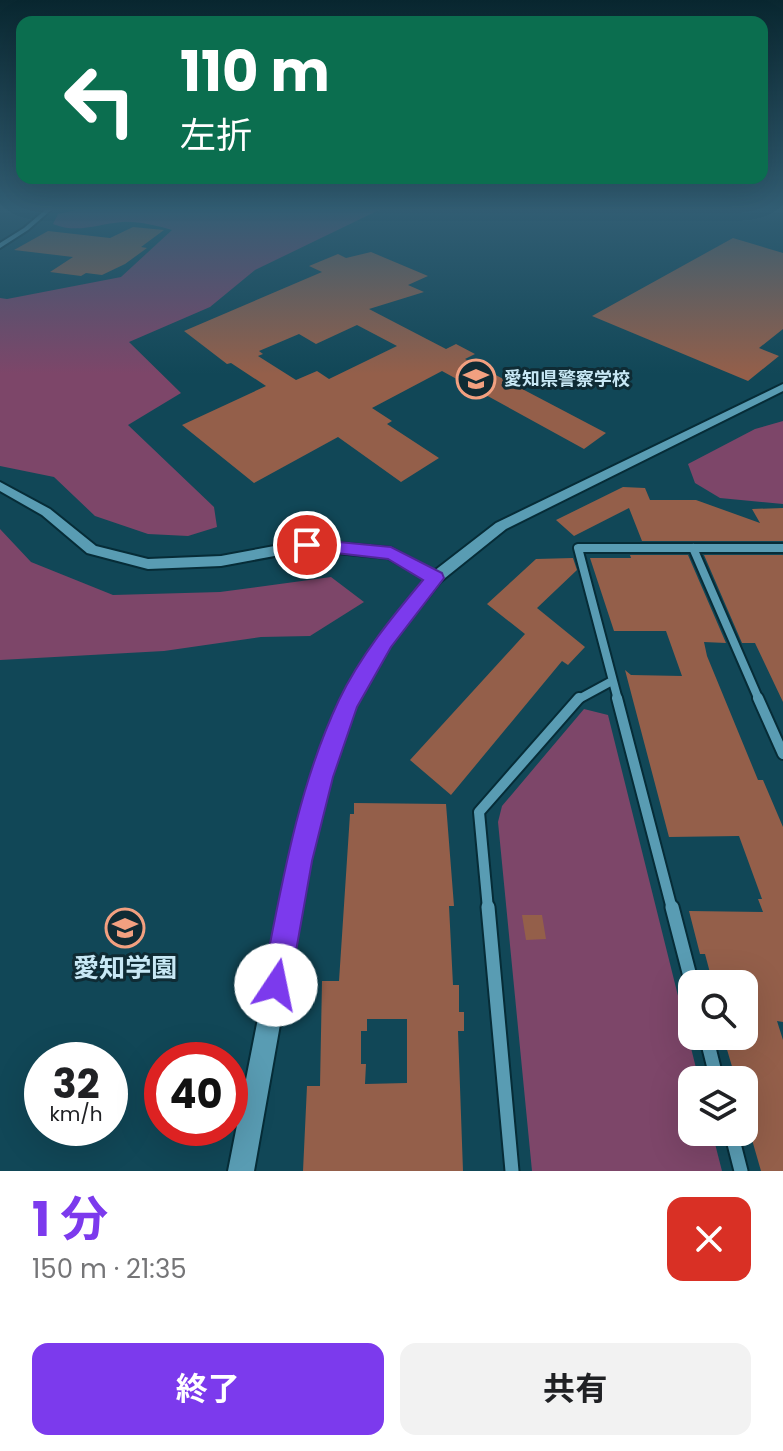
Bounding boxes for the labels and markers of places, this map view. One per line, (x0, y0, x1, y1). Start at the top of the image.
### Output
school or university icon: 愛知県警察学校 (455, 358, 497, 400)
place label: 愛知県警察学校 (504, 366, 630, 391)
pin (273, 511, 341, 579)
school or university icon: 愛知学園 (104, 907, 146, 949)
place label: 愛知学園 (73, 950, 177, 986)

